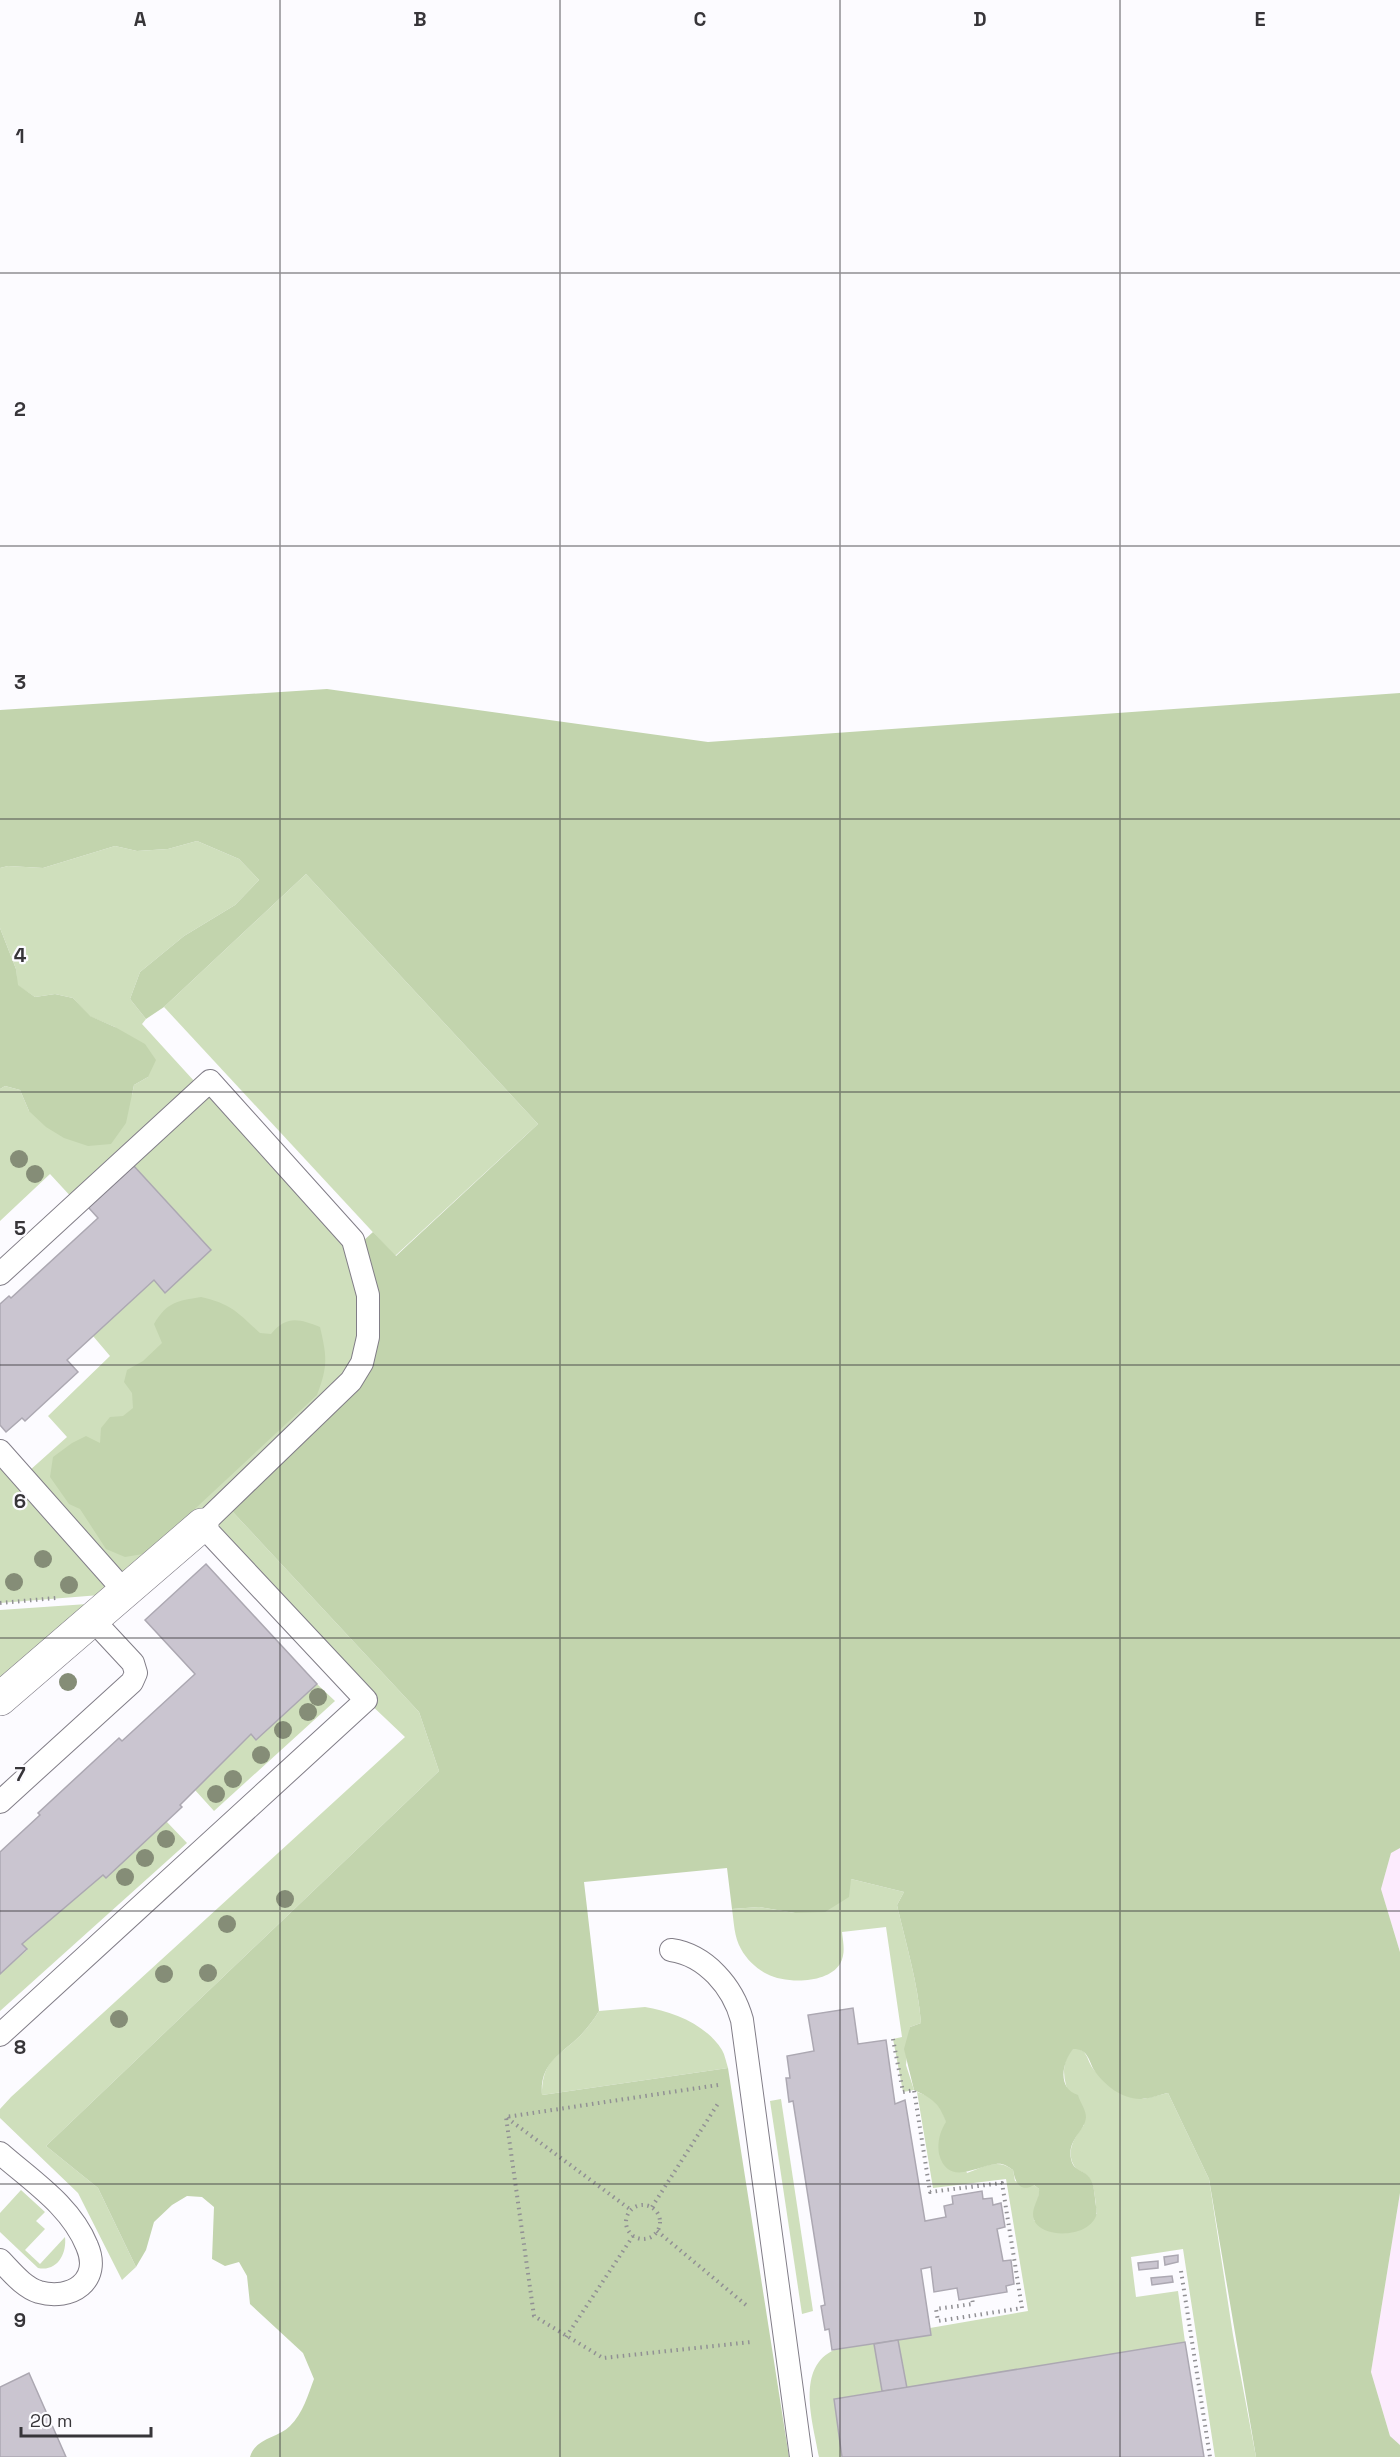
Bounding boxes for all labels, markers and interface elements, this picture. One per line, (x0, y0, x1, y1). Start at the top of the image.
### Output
text: A (134, 6, 147, 32)
text: B (413, 6, 427, 32)
text: C (694, 6, 707, 32)
text: D (973, 6, 987, 32)
text: E (1254, 6, 1266, 32)
text: 1 (15, 123, 25, 149)
text: 2 (14, 396, 26, 422)
text: 3 (14, 669, 26, 695)
text: 4 (14, 942, 27, 968)
text: 5 (14, 1215, 26, 1241)
text: 6 (14, 1488, 26, 1514)
text: 7 (14, 1761, 26, 1787)
text: 8 (14, 2034, 26, 2060)
text: 9 (14, 2307, 26, 2333)
scale bar (21, 2400, 152, 2438)
text: 20 m (30, 2409, 73, 2432)

